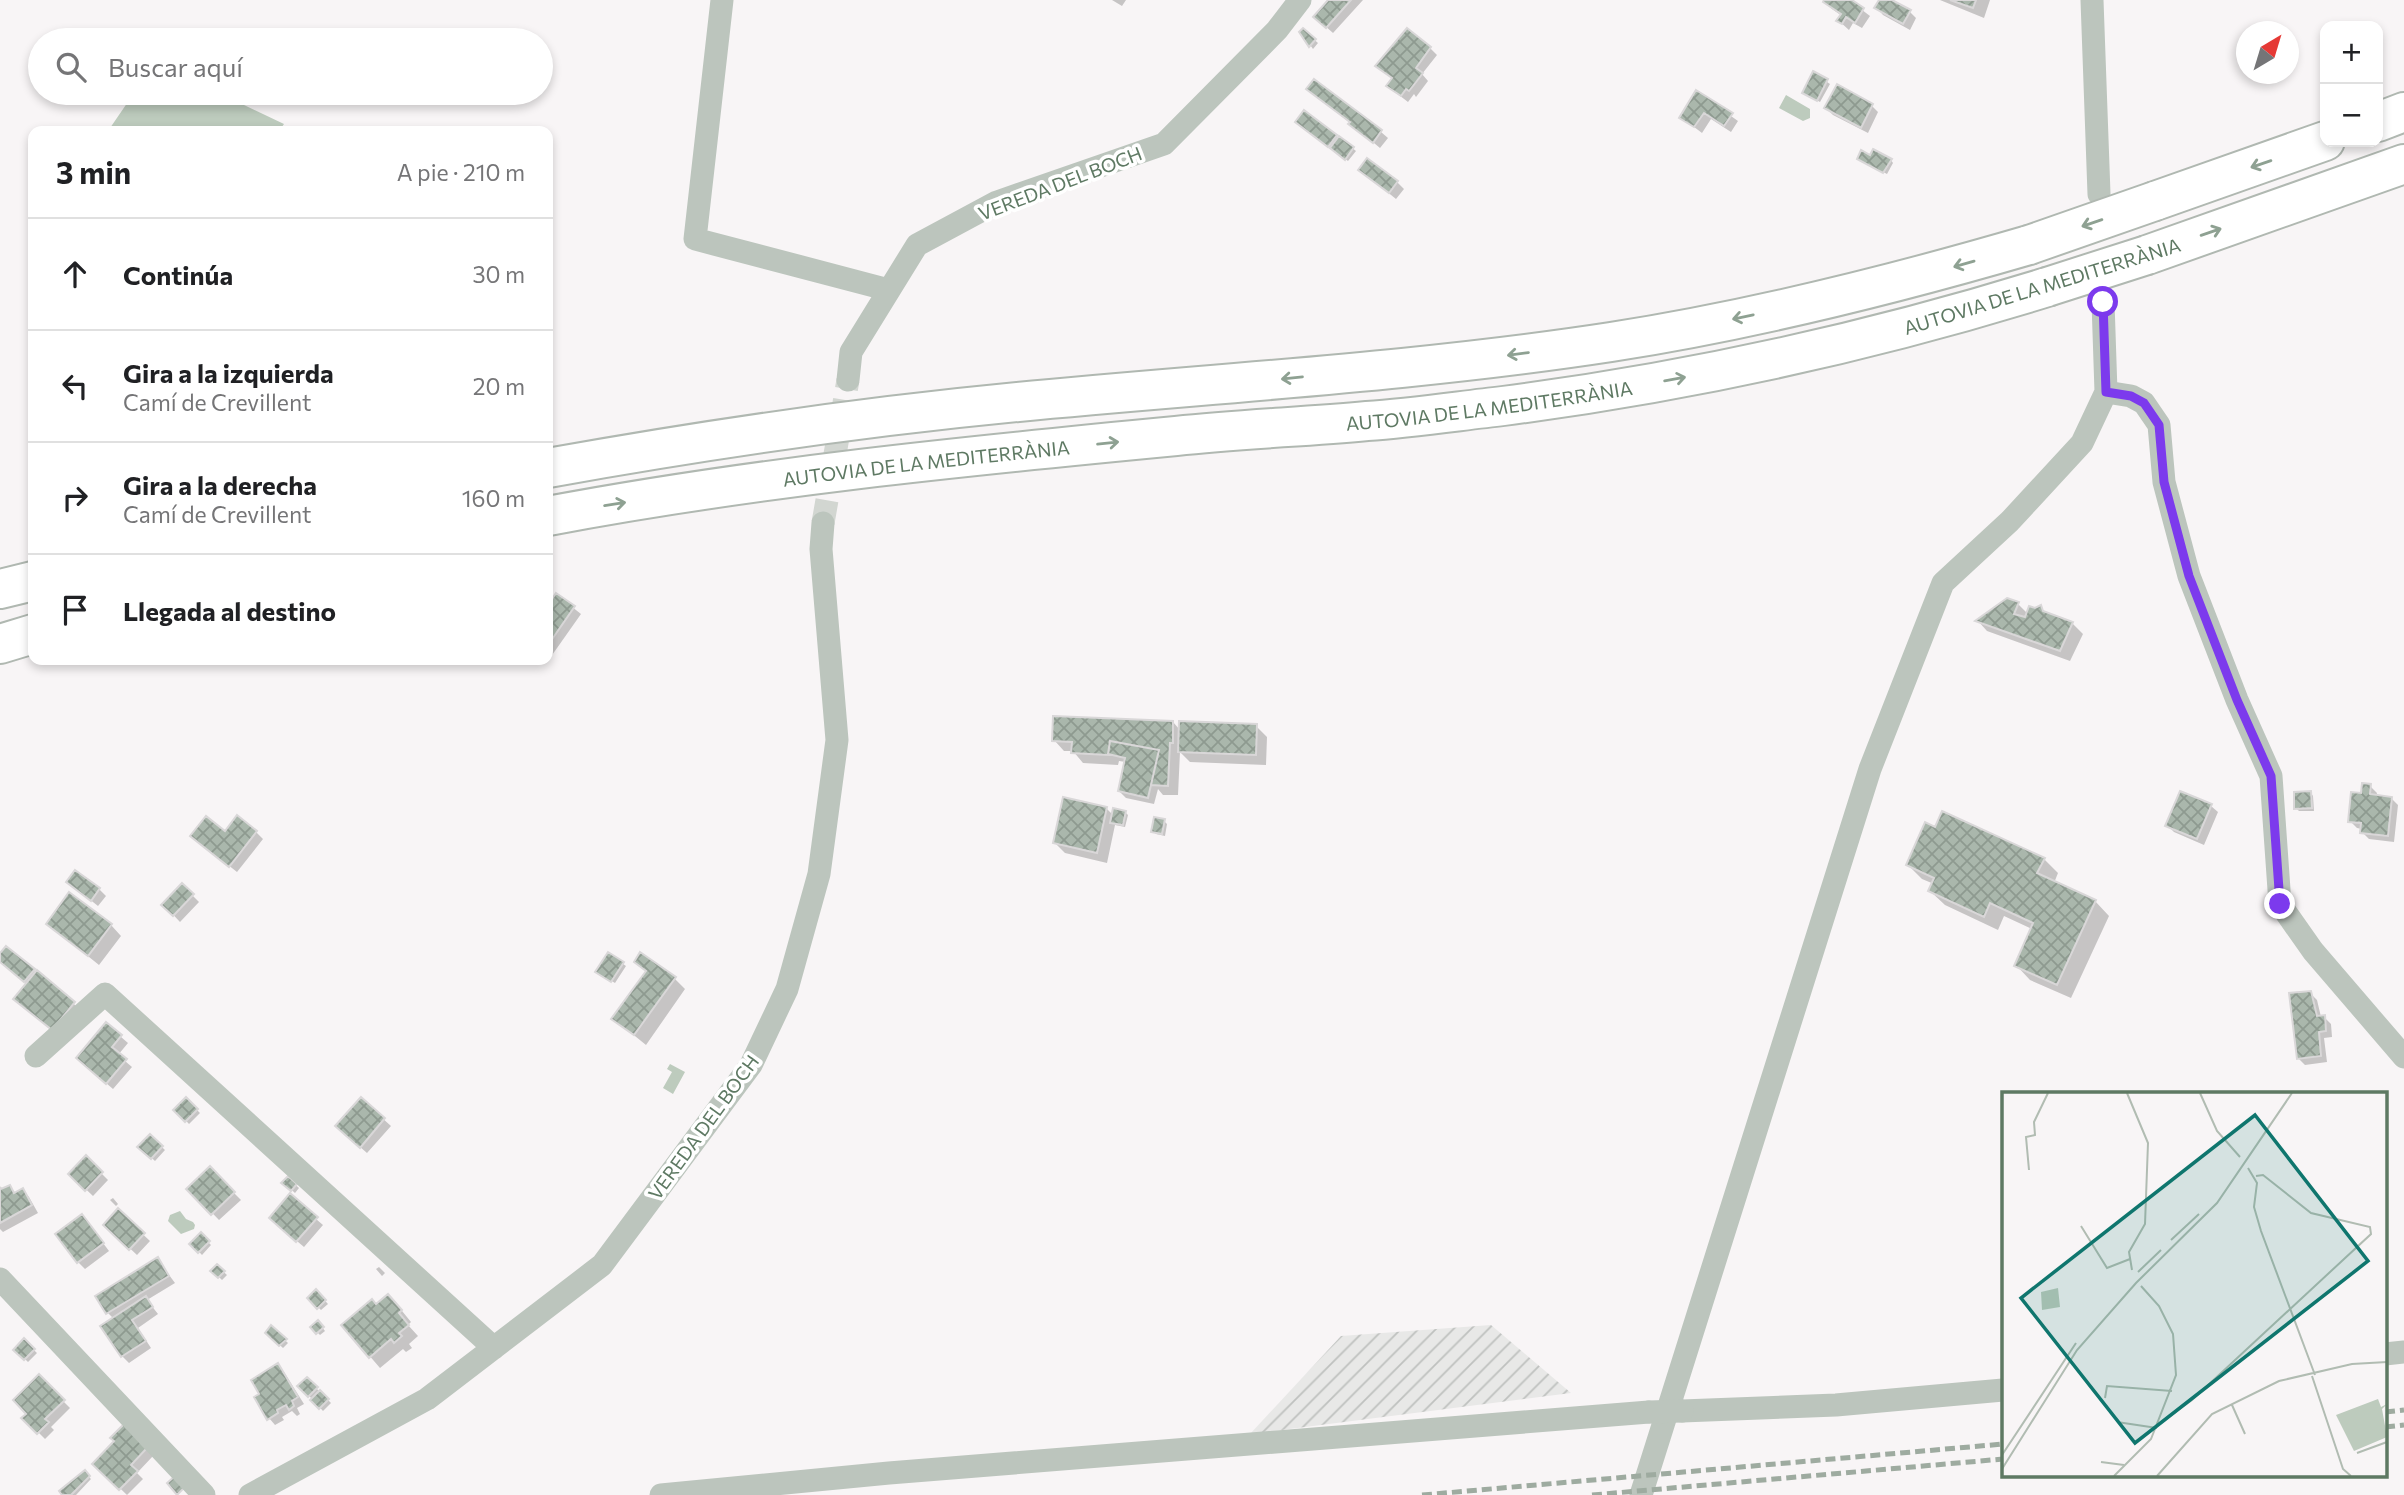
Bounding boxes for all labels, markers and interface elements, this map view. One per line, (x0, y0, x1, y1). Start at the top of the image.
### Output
north arrow (2236, 21, 2299, 84)
map controls (2320, 21, 2383, 147)
button: + (2320, 21, 2383, 84)
search box (28, 28, 553, 105)
icon: search (52, 48, 90, 86)
text: Buscar aquí (108, 51, 243, 82)
button: − (2320, 84, 2383, 147)
street label: VEREDA DEL BOCH (975, 141, 1145, 225)
text: 3 min (56, 153, 131, 190)
text: A pie · 210 m (397, 158, 525, 186)
one-way arrow (2250, 159, 2272, 171)
one-way arrow (2081, 218, 2103, 230)
one-way arrow (2200, 225, 2222, 237)
street label: AUTOVIA DE LA MEDITERRÀNIA (1901, 233, 2183, 339)
icon: ahead (56, 255, 94, 293)
one-way arrow (1953, 258, 1975, 271)
text: Continúa (123, 259, 233, 290)
text: 30 m (472, 260, 525, 288)
route start (2087, 286, 2118, 317)
one-way arrow (1732, 311, 1755, 325)
one-way arrow (1507, 348, 1530, 361)
text: Gira a la izquierda (123, 357, 334, 388)
icon: left (56, 367, 94, 405)
text: 20 m (473, 372, 525, 400)
one-way arrow (1281, 372, 1304, 385)
one-way arrow (1663, 372, 1686, 385)
street label: AUTOVIA DE LA MEDITERRÀNIA (1345, 375, 1634, 434)
text: Camí de Crevillent (123, 388, 312, 416)
street label: AUTOVIA DE LA MEDITERRÀNIA (781, 435, 1071, 490)
one-way arrow (1096, 436, 1119, 449)
text: Gira a la derecha (123, 469, 317, 500)
icon: right (56, 479, 94, 517)
text: 160 m (462, 484, 525, 512)
one-way arrow (603, 497, 626, 510)
text: Camí de Crevillent (123, 500, 312, 528)
icon: arrive (56, 591, 94, 629)
text: Llegada al destino (123, 595, 336, 626)
route end (2264, 888, 2295, 919)
street label: VEREDA DEL BOCH (643, 1050, 763, 1204)
inset map (2002, 1092, 2386, 1478)

